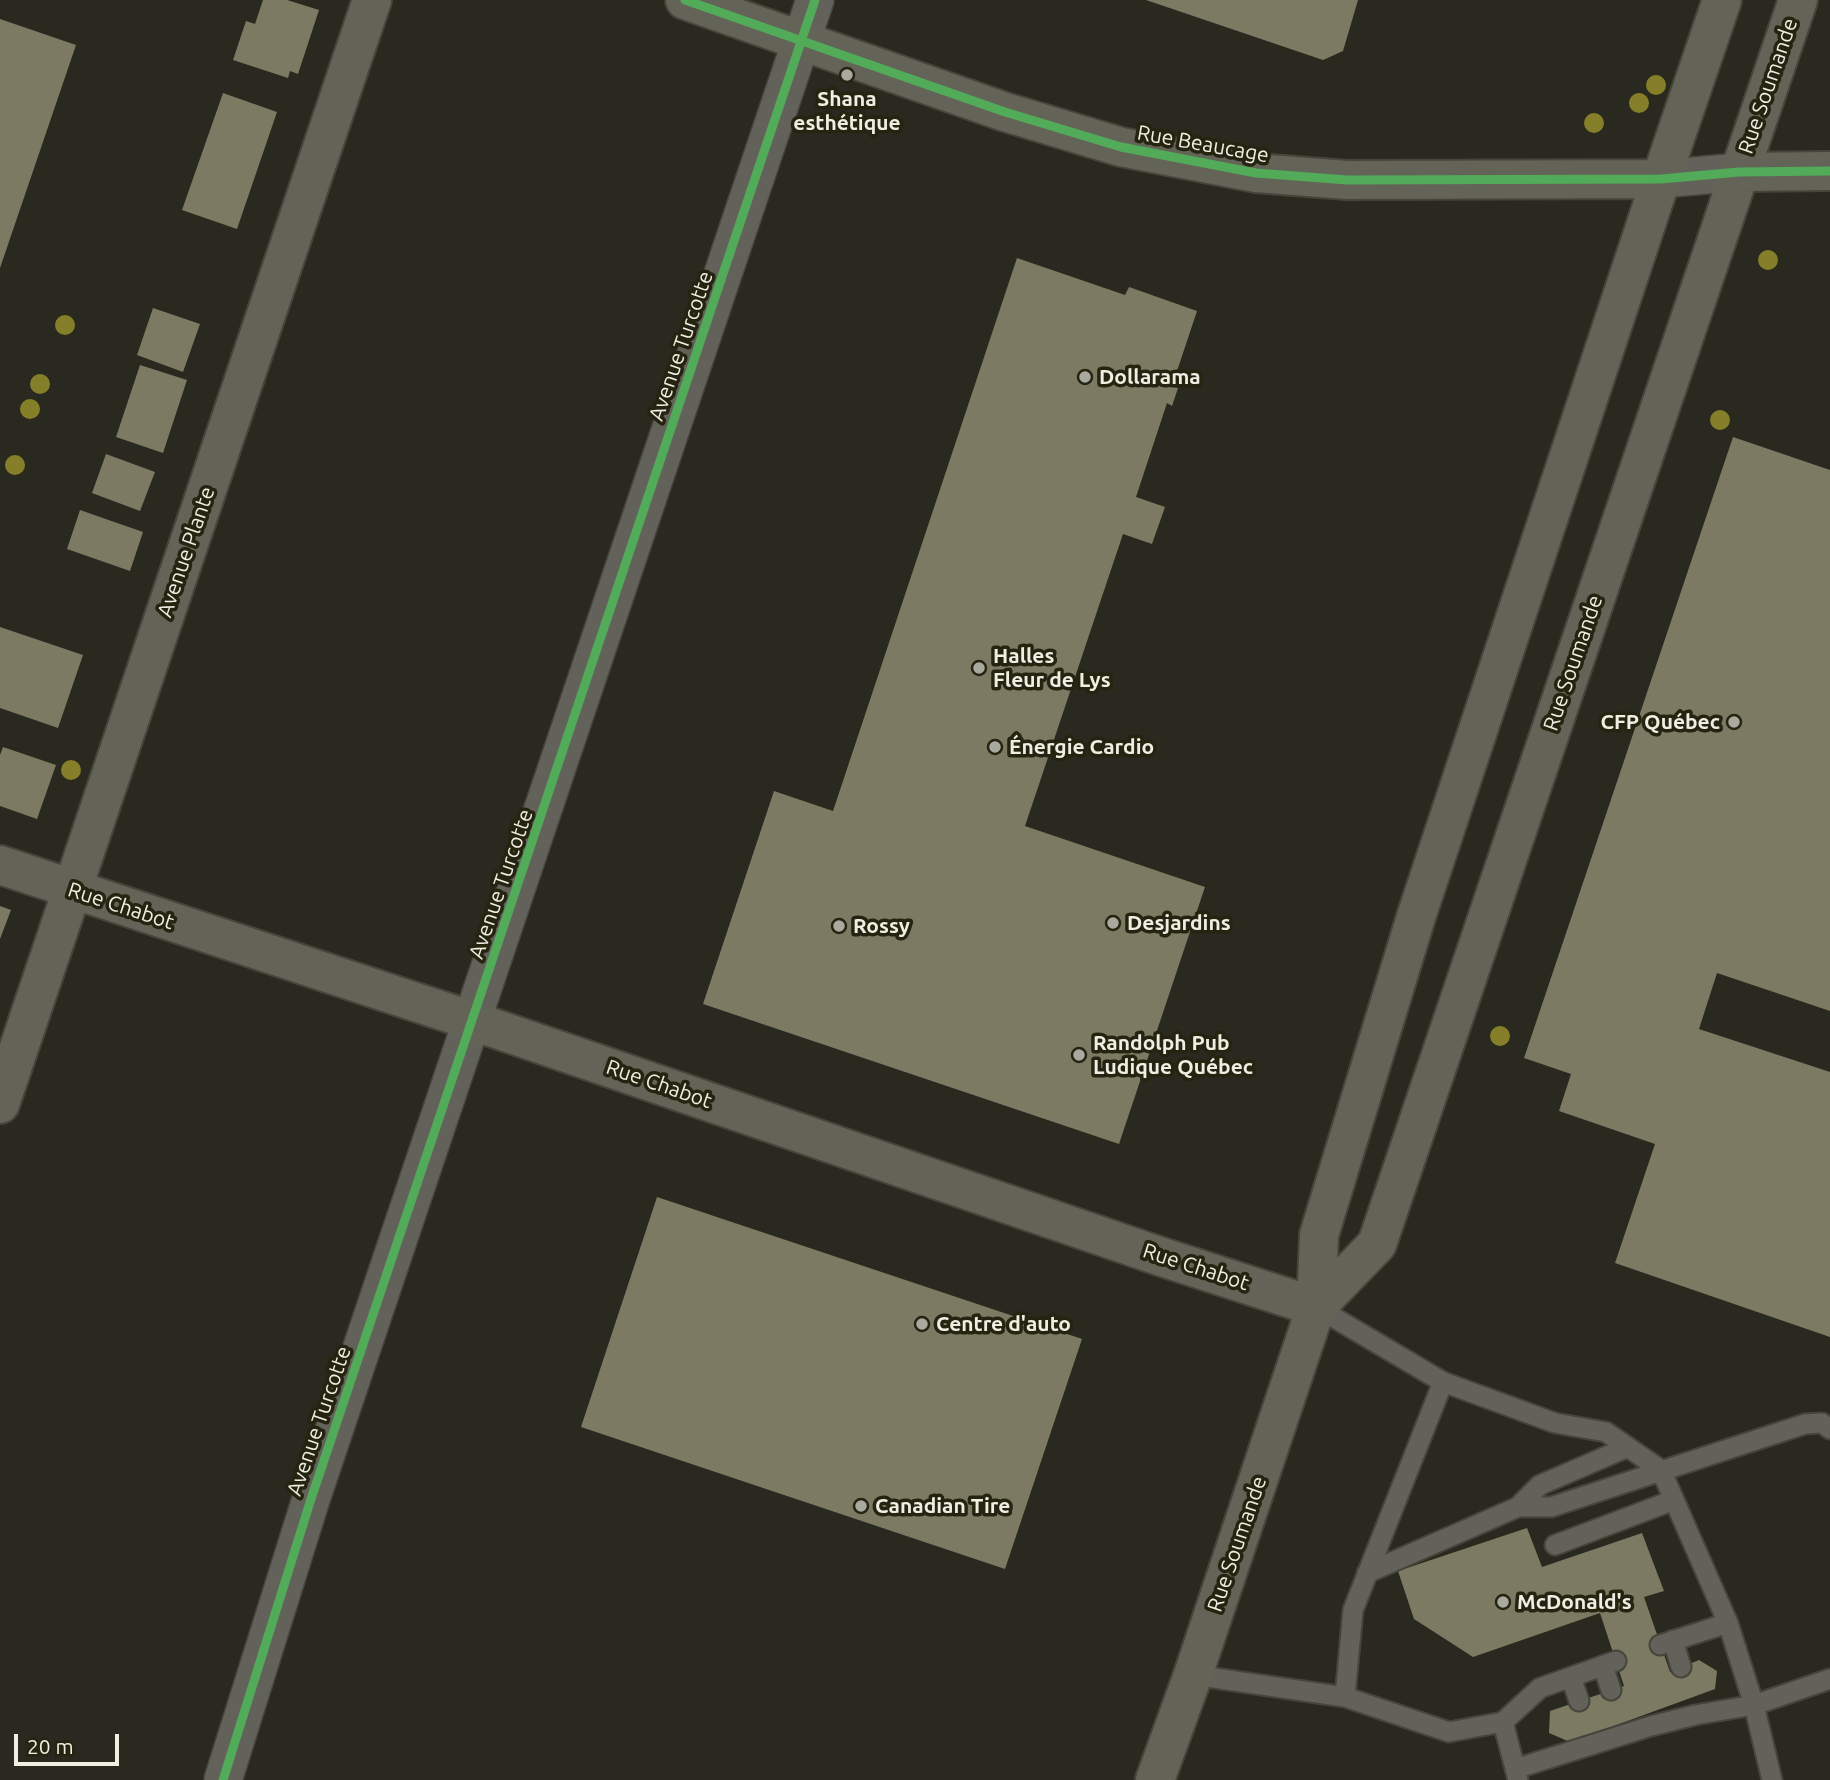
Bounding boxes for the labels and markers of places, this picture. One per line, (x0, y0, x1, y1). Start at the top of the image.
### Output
marker: Shana esthétique (839, 67, 855, 83)
place label: Shana esthétique (793, 86, 901, 136)
place label: Dollarama (1099, 364, 1201, 390)
marker: Dollarama (1077, 369, 1093, 385)
place label: Halles Fleur de Lys (993, 643, 1111, 693)
marker: Halles Fleur de Lys (971, 660, 987, 676)
place label: CFP Québec (1601, 709, 1720, 735)
marker: CFP Québec (1726, 714, 1742, 730)
place label: Énergie Cardio (1009, 734, 1154, 760)
marker: Énergie Cardio (987, 739, 1003, 755)
place label: Desjardins (1127, 910, 1231, 936)
place label: Rossy (853, 913, 910, 939)
marker: Desjardins (1105, 915, 1121, 931)
marker: Rossy (831, 918, 847, 934)
place label: Randolph Pub Ludique Québec (1093, 1030, 1253, 1080)
marker: Randolph Pub Ludique Québec (1071, 1047, 1087, 1063)
place label: Centre d'auto (936, 1311, 1071, 1337)
marker: Centre d'auto (914, 1316, 930, 1332)
place label: Canadian Tire (875, 1493, 1010, 1519)
marker: Canadian Tire (853, 1498, 869, 1514)
place label: McDonald's (1517, 1589, 1632, 1615)
marker: McDonald's (1495, 1594, 1511, 1610)

